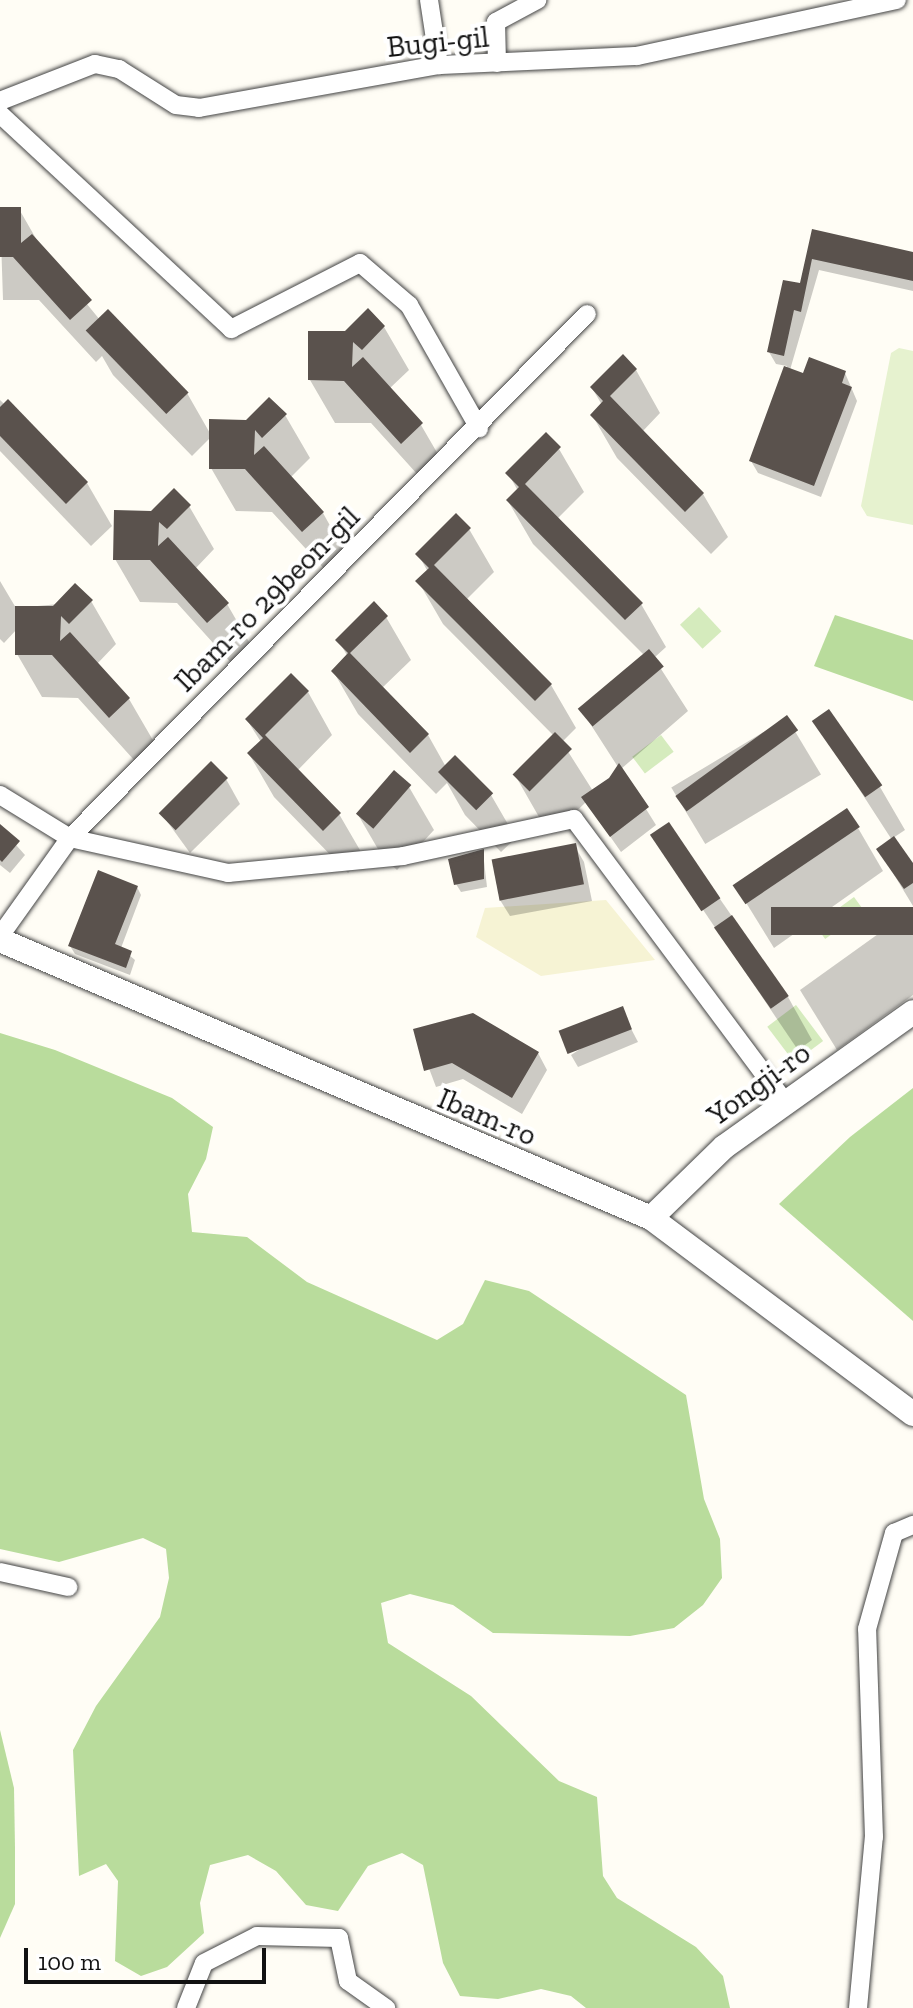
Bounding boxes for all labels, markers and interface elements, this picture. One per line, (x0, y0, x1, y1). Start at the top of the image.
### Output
street label: Bugi-gil (385, 19, 491, 65)
street label: Ibam-ro 29beon-gil (167, 499, 367, 699)
street label: Yongji-ro (700, 1035, 818, 1133)
street label: Ibam-ro (432, 1080, 542, 1154)
scale bar (28, 1932, 270, 1982)
text: 100 m (38, 1947, 101, 1976)

